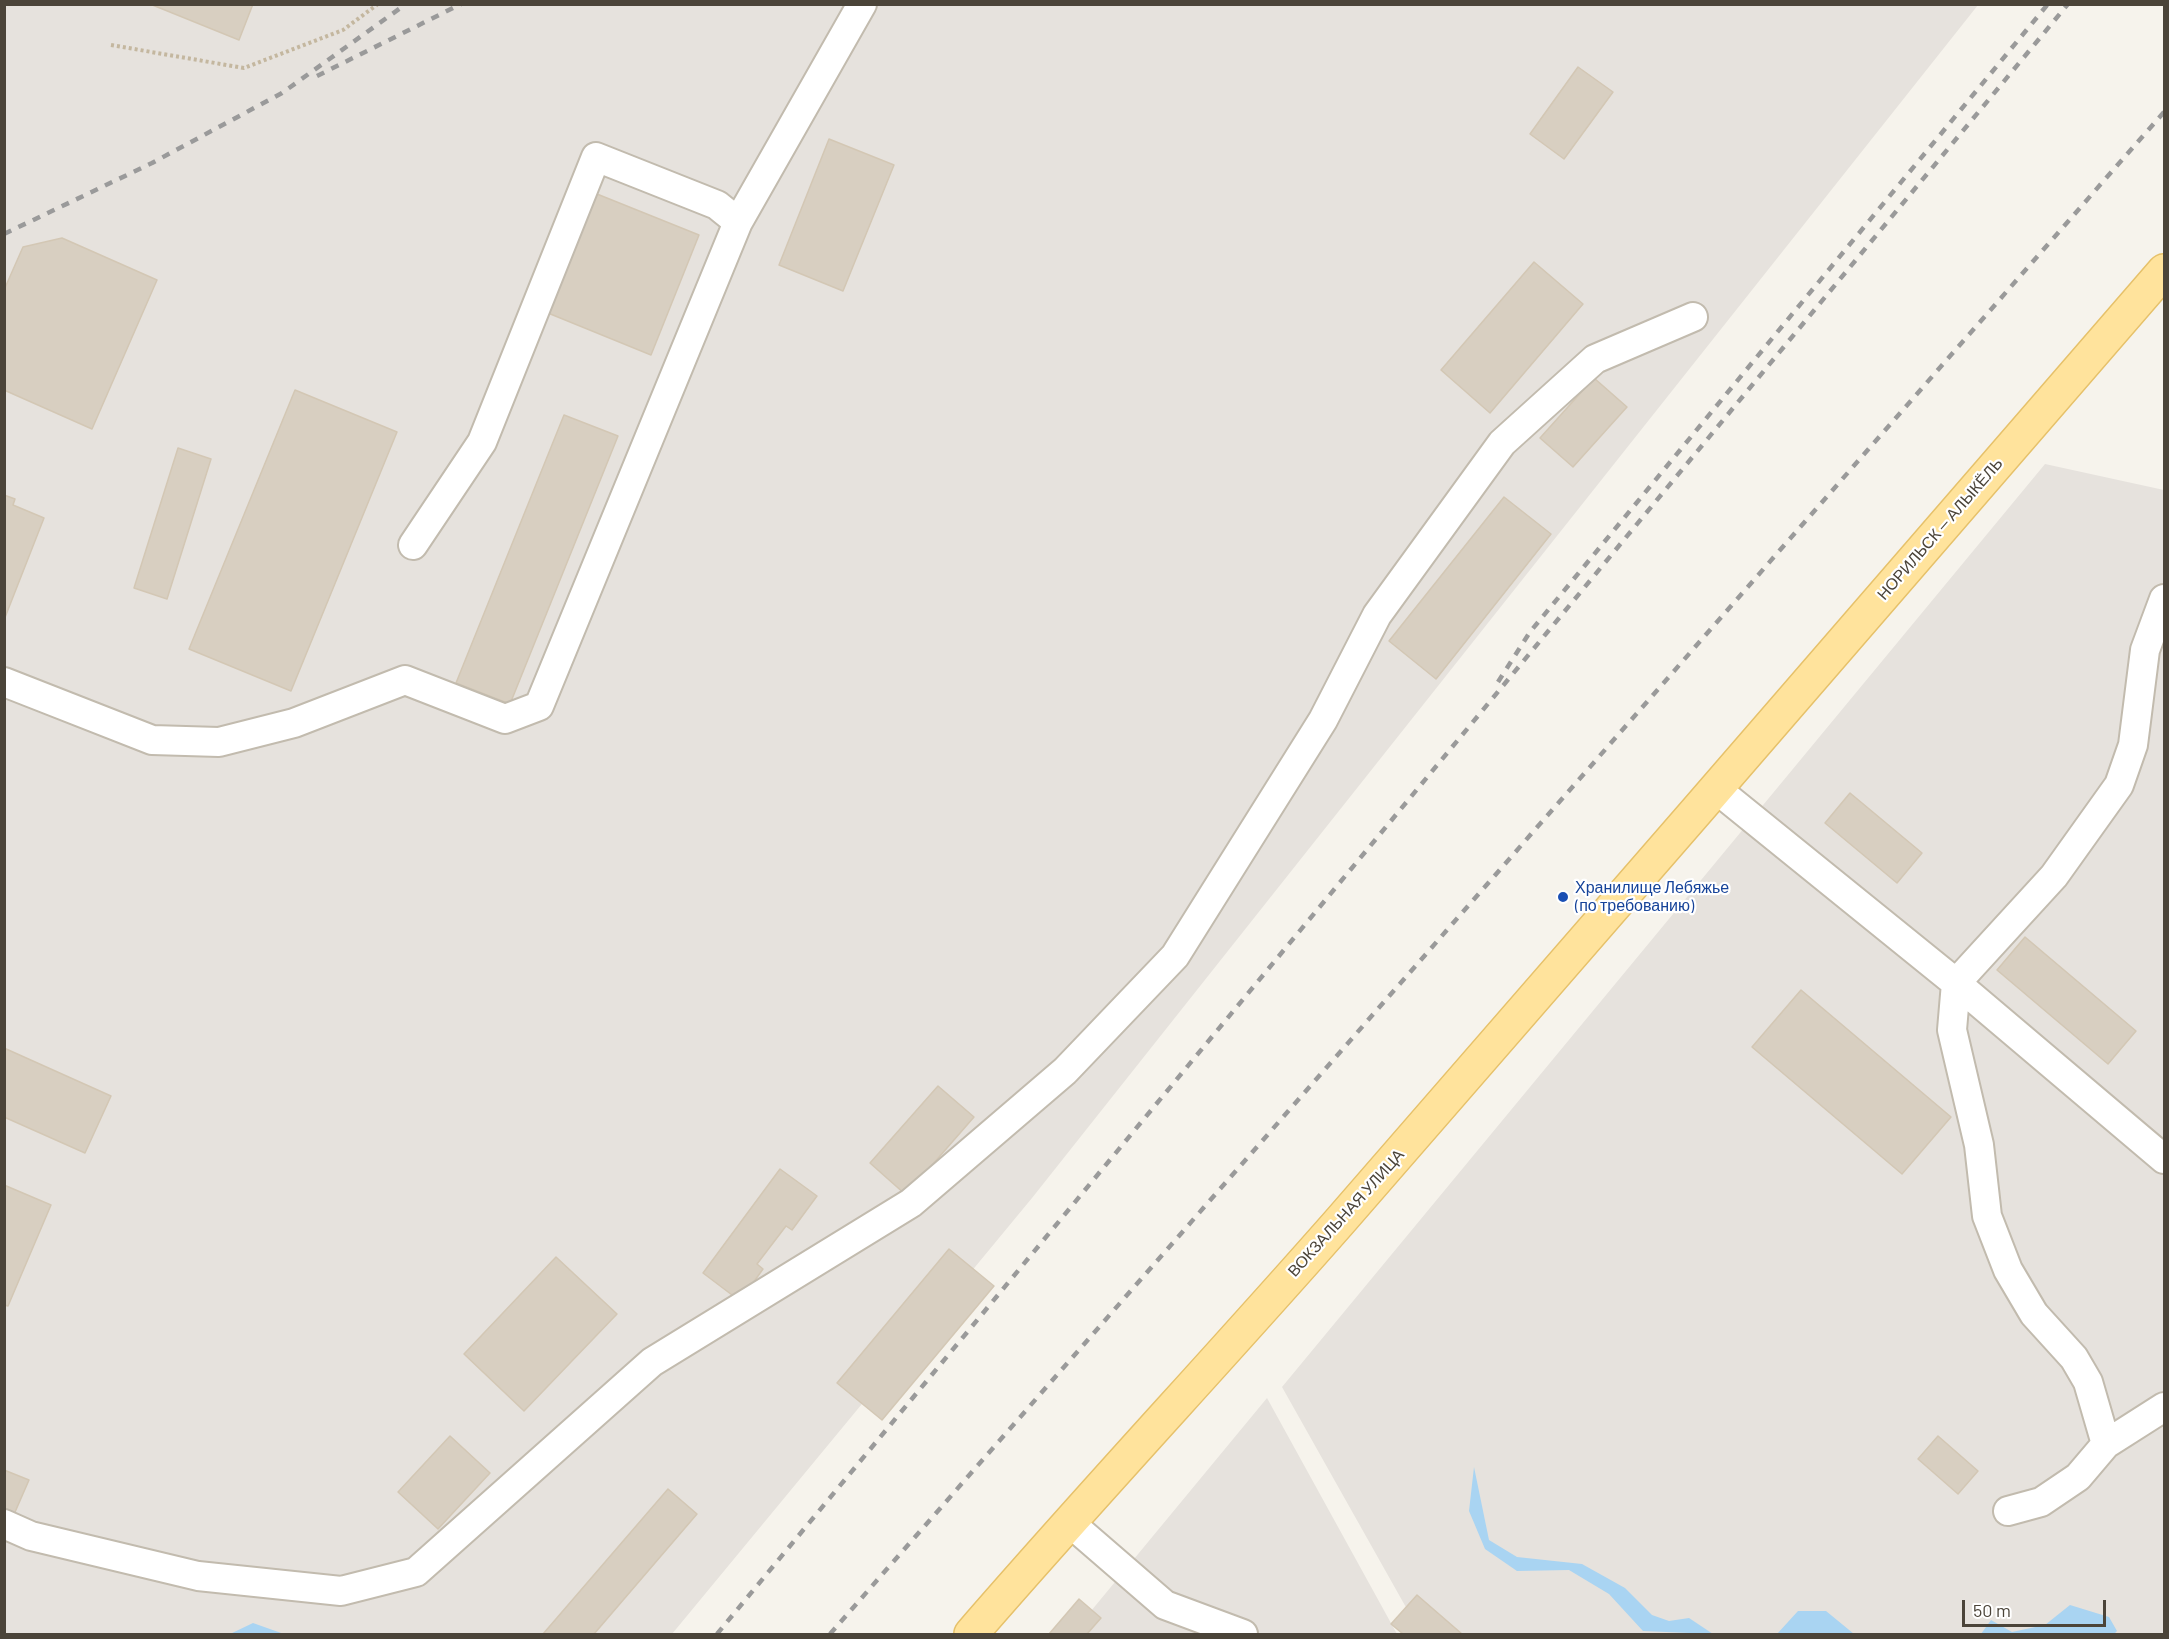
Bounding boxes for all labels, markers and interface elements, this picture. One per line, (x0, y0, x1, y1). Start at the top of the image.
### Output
street label: НОРИЛЬСК — АЛЫКЁЛЬ (1873, 454, 2007, 604)
place label: Хранилище Лебяжье (по требованию) (1575, 878, 1729, 916)
marker: Хранилище Лебяжье (по требованию) (1556, 890, 1570, 904)
street label: ВОКЗАЛЬНАЯ УЛИЦА (1284, 1145, 1408, 1281)
scale bar (1965, 1588, 2109, 1626)
text: 50 m (1973, 1599, 2011, 1621)

